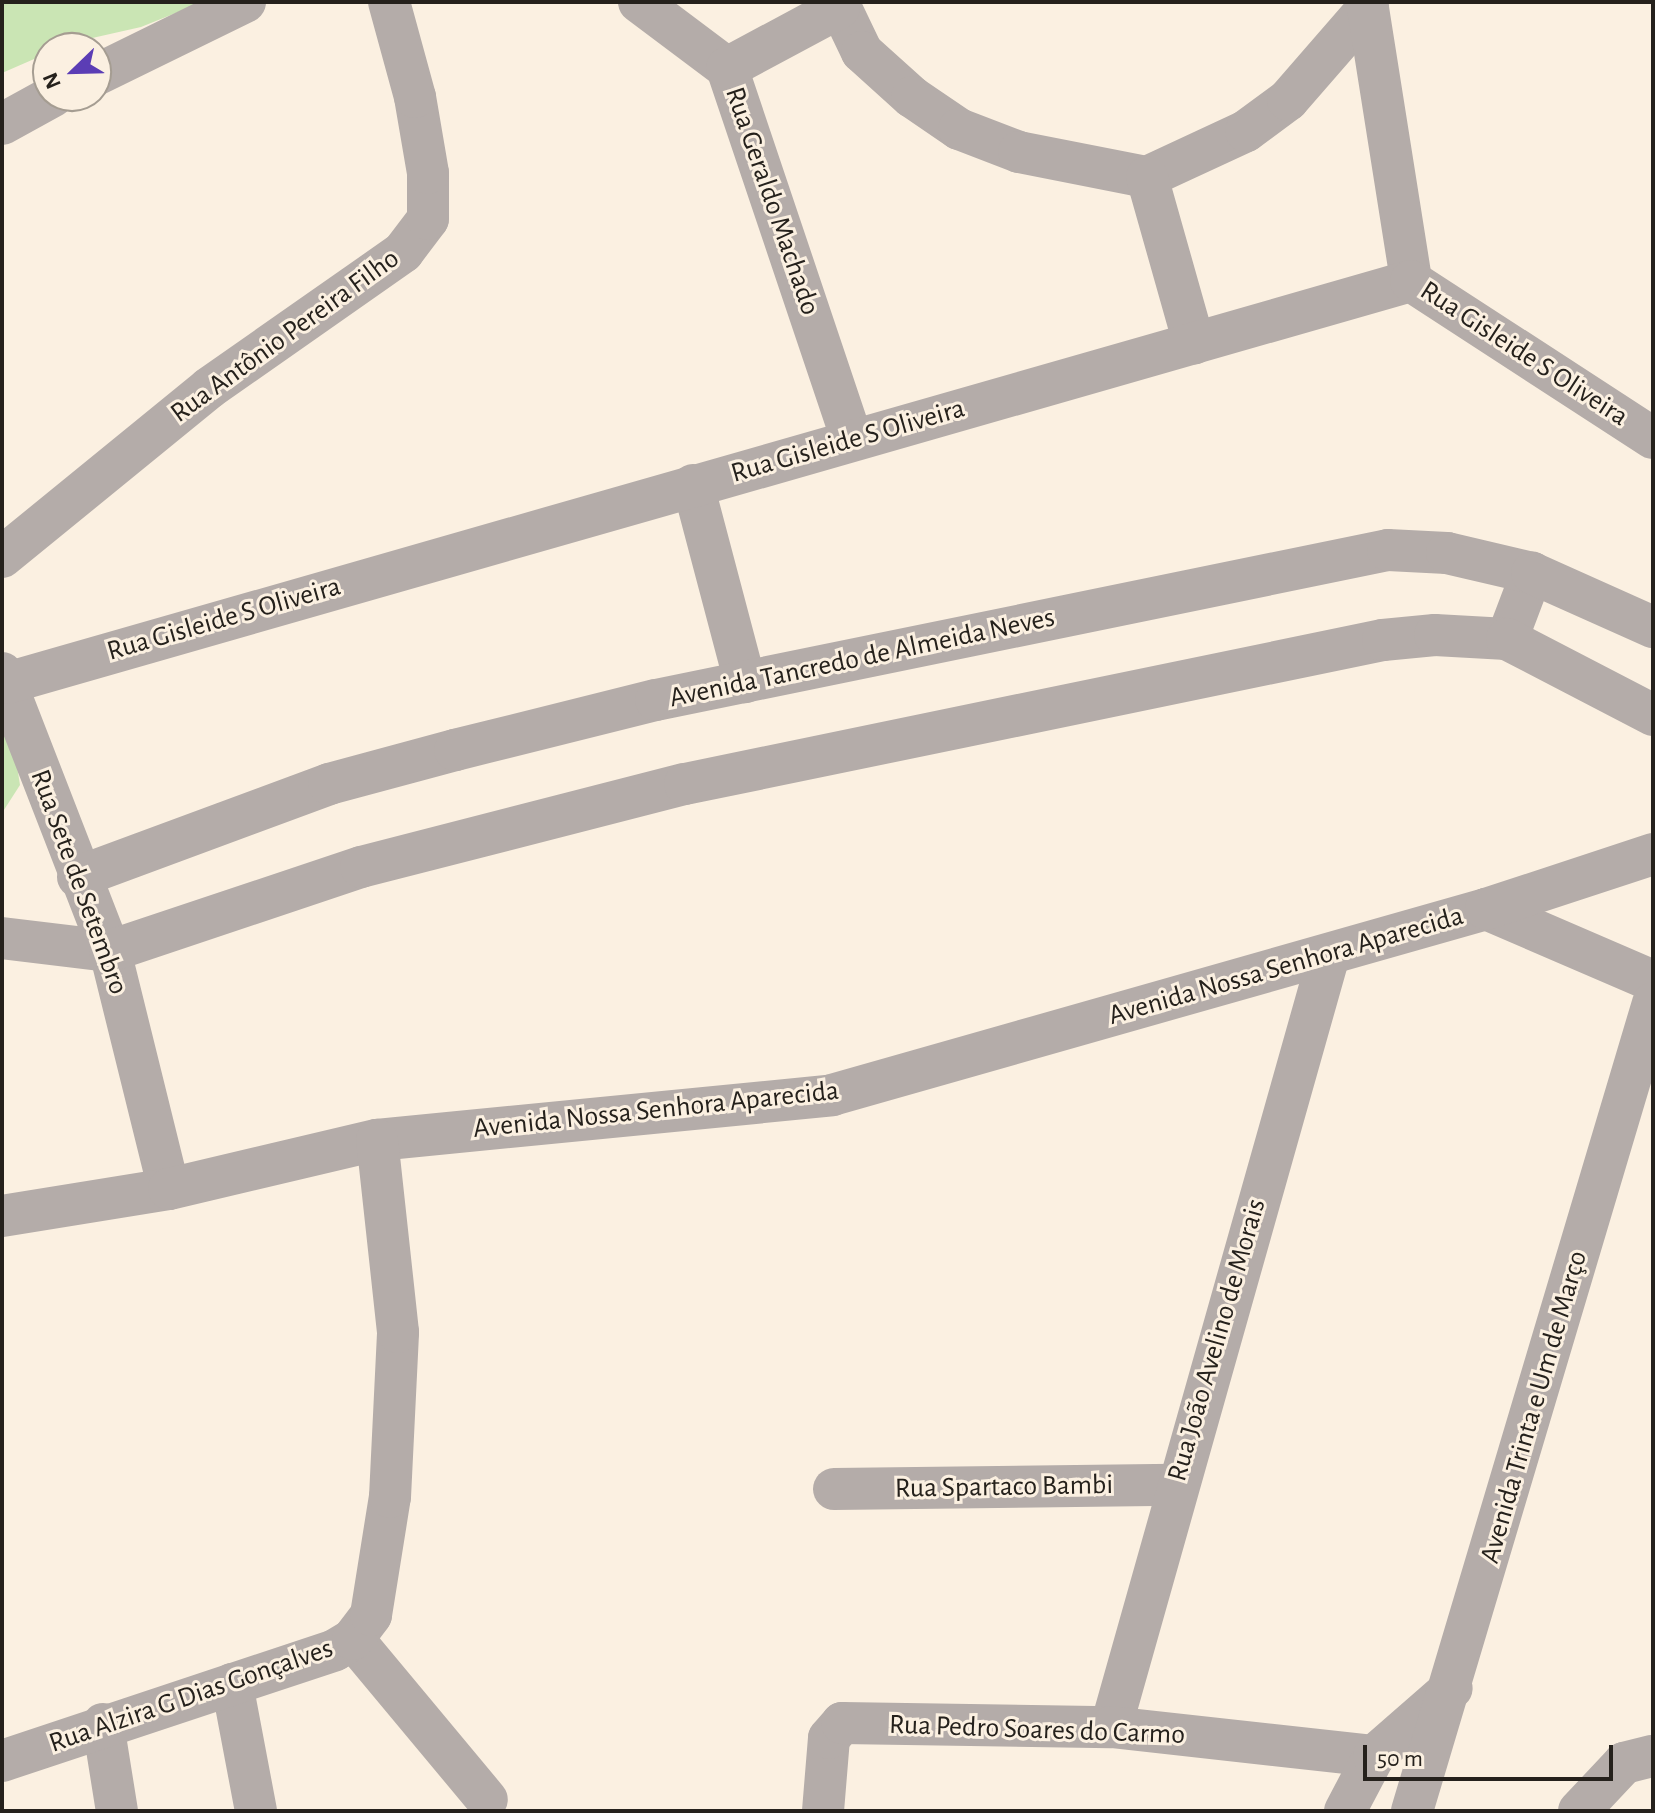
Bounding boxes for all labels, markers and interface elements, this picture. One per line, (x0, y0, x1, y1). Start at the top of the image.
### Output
north arrow (32, 32, 112, 112)
text: N (39, 69, 65, 92)
street label: Rua Geraldo Machado (717, 83, 827, 319)
street label: Rua Antônio Pereira Filho (164, 242, 406, 430)
street label: Rua Gisleide S Oliveira (1414, 274, 1634, 434)
street label: Rua Gisleide S Oliveira (727, 392, 969, 490)
street label: Rua Gisleide S Oliveira (103, 570, 345, 668)
street label: Avenida Tancredo de Almeida Neves (666, 601, 1058, 715)
street label: Rua Sete de Setembro (23, 765, 135, 999)
street label: Avenida Nossa Senhora Aparecida (1105, 899, 1467, 1033)
street label: Avenida Nossa Senhora Aparecida (471, 1074, 841, 1146)
street label: Rua João Avelino de Morais (1161, 1195, 1273, 1485)
street label: Avenida Trinta e Um de Março (1473, 1247, 1595, 1567)
street label: Rua Spartaco Bambi (895, 1468, 1113, 1506)
street label: Rua Alzira G Dias Gonçalves (45, 1632, 337, 1760)
street label: Rua Pedro Soares do Carmo (888, 1708, 1186, 1752)
scale bar (1367, 1729, 1617, 1779)
text: 50 m (1377, 1747, 1423, 1771)

